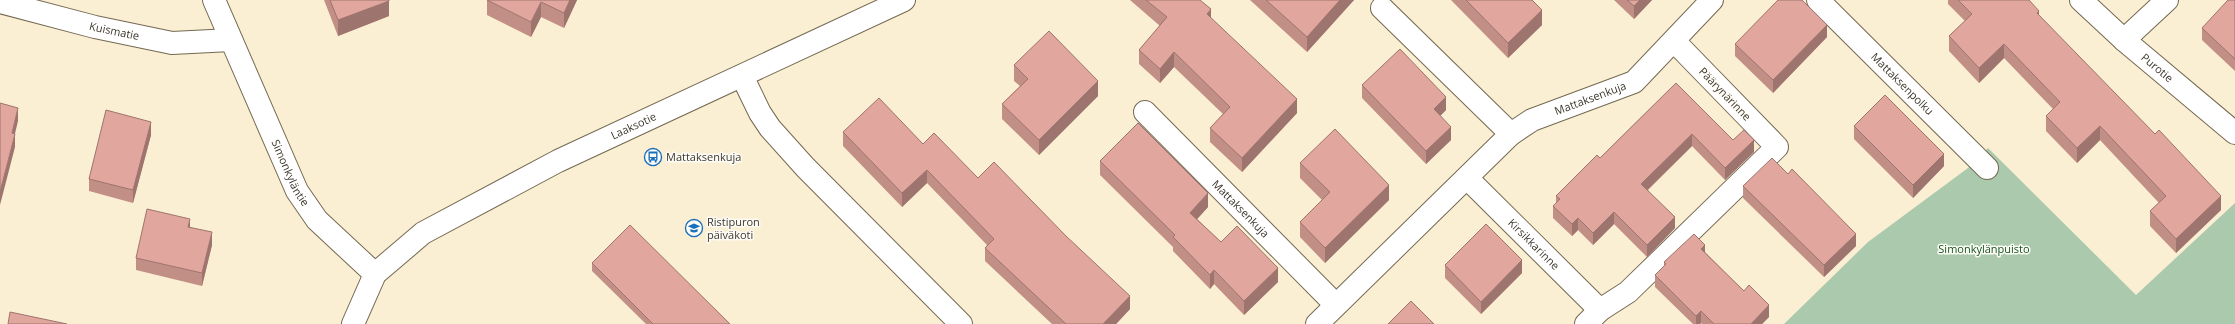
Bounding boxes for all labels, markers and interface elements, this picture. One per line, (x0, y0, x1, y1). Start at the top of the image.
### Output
street label: Kuismatie (88, 18, 141, 43)
street label: Mattaksenpolku (1868, 49, 1937, 118)
street label: Purotie (2138, 50, 2177, 85)
street label: Päärynärinne (1696, 64, 1755, 124)
street label: Mattaksenkuja (1552, 78, 1628, 118)
street label: Laaksotie (608, 108, 658, 142)
street label: Simonkyläntie (269, 137, 313, 209)
bus stop icon: Mattaksenkuja (643, 147, 663, 167)
place label: Mattaksenkuja (666, 149, 741, 164)
street label: Mattaksenkuja (1209, 176, 1273, 240)
place label: Ristipuron päiväkoti (707, 214, 760, 242)
street label: Kirsikkarinne (1505, 215, 1563, 273)
school or university icon: Ristipuron päiväkoti (684, 218, 704, 238)
park label: Simonkylänpuisto (1938, 241, 2030, 256)

